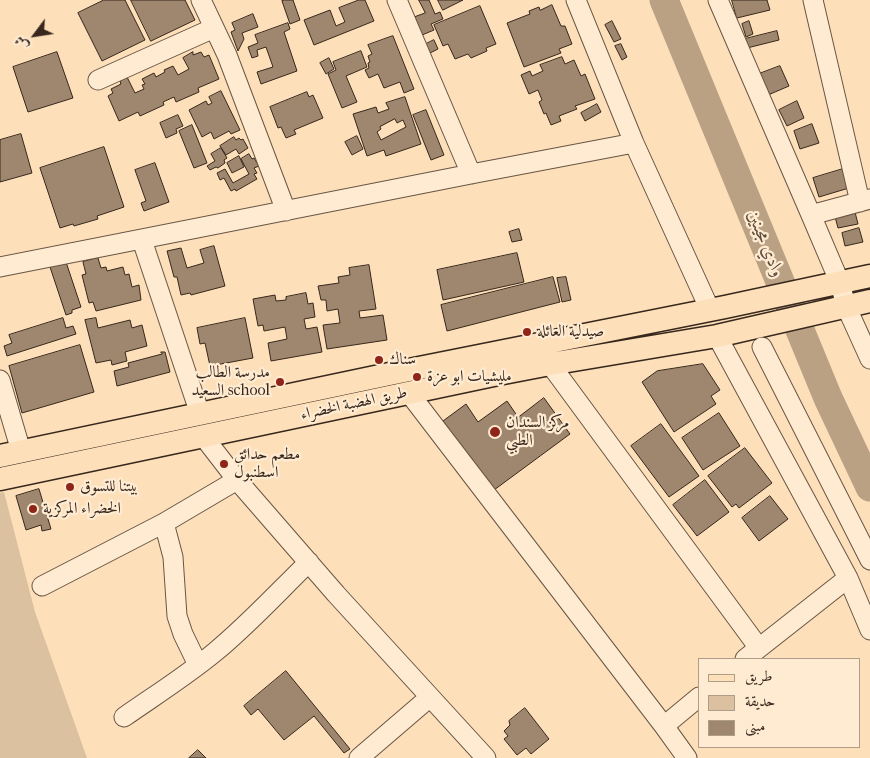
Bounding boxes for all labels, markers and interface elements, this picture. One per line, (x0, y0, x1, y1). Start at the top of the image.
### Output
north arrow (10, 10, 60, 60)
text: ش (11, 33, 33, 53)
water label: وادي مجينين (742, 207, 788, 281)
place label: صيدلية العائلة (537, 322, 604, 342)
marker: صيدلية العائلة (521, 326, 533, 338)
place label: سناك (389, 350, 416, 370)
marker: سناك (373, 354, 385, 366)
place label: مدرسة الطالب السعيد school (192, 363, 270, 401)
place label: مليشيات ابو عزة (427, 367, 512, 387)
marker: مليشيات ابو عزة (411, 371, 423, 383)
marker: مدرسة الطالب السعيد school (274, 376, 286, 388)
street label: طريق الهضبة الخضراء (299, 383, 409, 425)
place label: مركز السندان الطبي (506, 413, 569, 451)
marker: مركز السندان الطبي (488, 425, 502, 439)
place label: مطعم حدائق اسطنبول (234, 445, 300, 483)
marker: مطعم حدائق اسطنبول (218, 458, 230, 470)
place label: بيتنا للتسوق (80, 477, 138, 497)
marker: بيتنا للتسوق (64, 481, 76, 493)
place label: الخضراء المركزية (43, 499, 121, 519)
marker: الخضراء المركزية (27, 503, 39, 515)
legend (698, 658, 860, 748)
text: طريق (745, 667, 772, 685)
text: حديقة (745, 692, 775, 710)
text: مبنى (745, 717, 765, 735)

